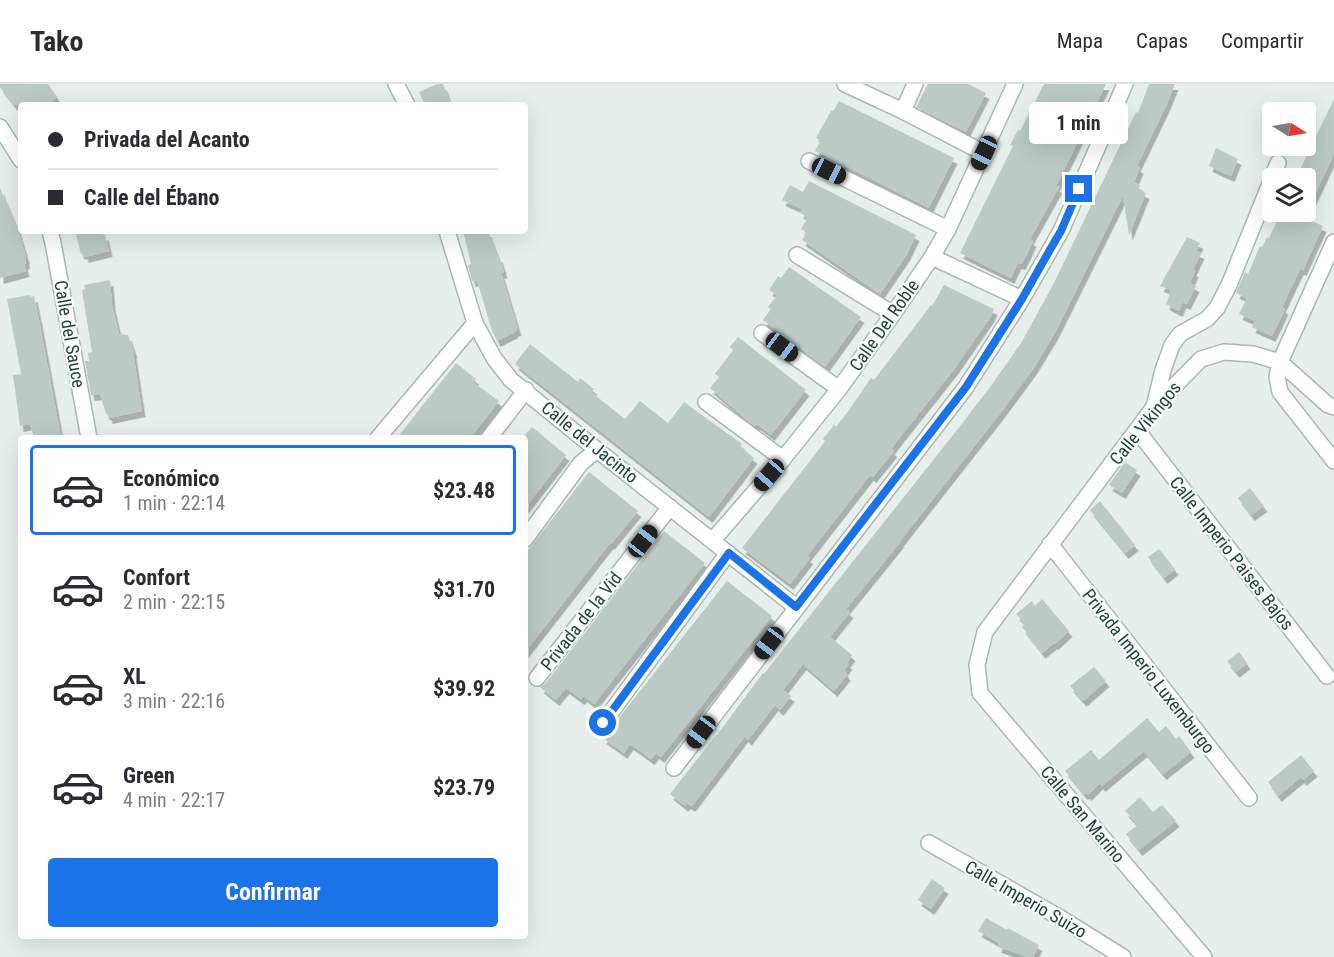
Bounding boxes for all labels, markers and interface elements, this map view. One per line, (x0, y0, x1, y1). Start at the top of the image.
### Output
text: Tako (30, 25, 83, 58)
text: Mapa (1057, 29, 1103, 53)
text: Capas (1136, 29, 1188, 53)
text: Compartir (1221, 29, 1304, 53)
callout: 1 min (1030, 102, 1128, 144)
north arrow (1262, 102, 1316, 156)
map controls (1262, 102, 1316, 222)
text: 1 min (1056, 111, 1101, 135)
text: Privada del Acanto (84, 127, 250, 152)
car (968, 133, 1000, 173)
car (809, 155, 849, 187)
button: layers (1262, 168, 1316, 222)
route end (1065, 175, 1092, 202)
text: Calle del Ébano (84, 185, 219, 210)
street label: Calle Del Roble (845, 275, 923, 375)
street label: Calle del Sauce (50, 279, 90, 389)
car (762, 329, 802, 365)
street label: Calle Vikingos (1105, 377, 1185, 469)
street label: Calle del Jacinto (538, 397, 642, 487)
car (750, 456, 788, 494)
icon: car (51, 463, 105, 517)
text: Económico (123, 466, 219, 491)
street label: Calle Imperio Paises Bajos (1165, 472, 1299, 634)
text: $23.48 (433, 478, 495, 503)
text: 1 min · 22:14 (123, 491, 225, 515)
car (625, 521, 661, 561)
icon: car (51, 562, 105, 616)
text: Confort (123, 565, 190, 590)
street label: Privada de la Vid (536, 568, 626, 674)
text: $31.70 (433, 577, 495, 602)
street label: Privada Imperio Luxemburgo (1078, 585, 1220, 757)
text: 2 min · 22:15 (123, 590, 225, 614)
car (751, 623, 787, 663)
icon: car (51, 661, 105, 715)
text: XL (123, 664, 146, 689)
text: $39.92 (433, 676, 495, 701)
text: 3 min · 22:16 (123, 689, 225, 713)
route start (589, 709, 616, 736)
car (683, 712, 719, 752)
icon: car (51, 760, 105, 814)
street label: Calle San Marino (1036, 761, 1130, 867)
text: Green (123, 763, 175, 788)
text: $23.79 (433, 775, 495, 800)
text: 4 min · 22:17 (123, 788, 225, 812)
street label: Calle Imperio Suizo (962, 856, 1090, 942)
button: Confirmar (48, 858, 498, 927)

